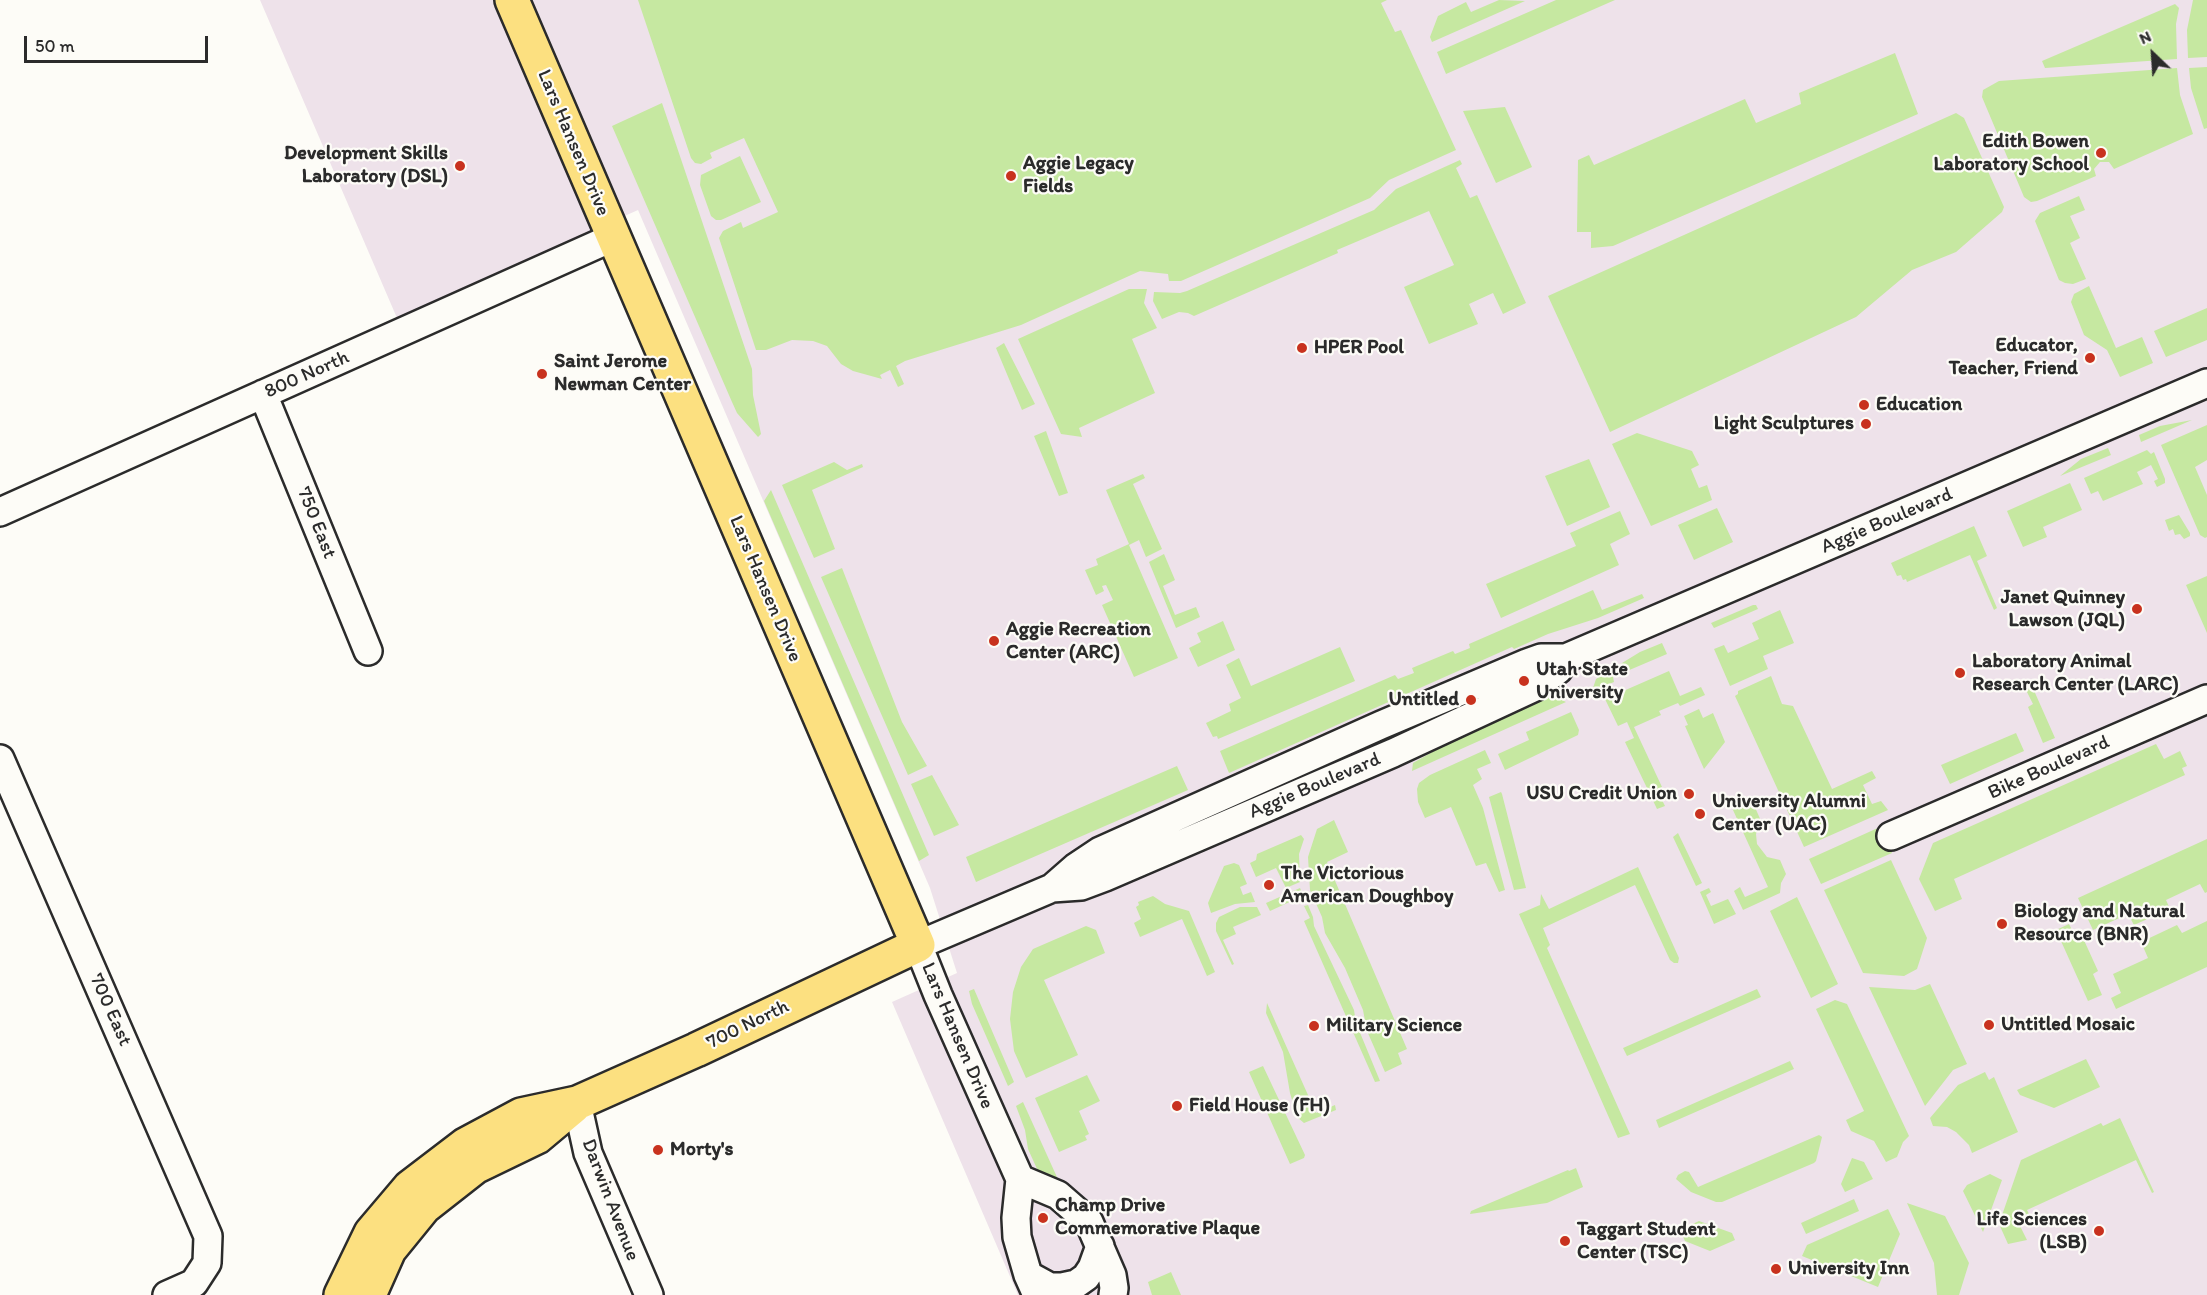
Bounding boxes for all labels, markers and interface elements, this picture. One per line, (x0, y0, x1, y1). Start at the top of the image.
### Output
scale bar (27, 24, 212, 62)
north arrow (2123, 24, 2183, 84)
text: N (2136, 26, 2154, 48)
text: 50 m (35, 35, 75, 57)
street label: Lars Hansen Drive (531, 66, 615, 220)
place label: Edith Bowen Laboratory School (1934, 130, 2089, 177)
place label: Development Skills Laboratory (DSL) (284, 142, 448, 189)
marker: Edith Bowen Laboratory School (2094, 146, 2108, 160)
place label: Aggie Legacy Fields (1023, 152, 1134, 199)
marker: Development Skills Laboratory (DSL) (453, 159, 467, 173)
marker: Aggie Legacy Fields (1004, 169, 1018, 183)
place label: Educator, Teacher, Friend (1949, 334, 2078, 381)
place label: HPER Pool (1314, 336, 1404, 360)
marker: HPER Pool (1295, 341, 1309, 355)
street label: 800 North (261, 346, 353, 404)
place label: Saint Jerome Newman Center (554, 350, 691, 397)
marker: Educator, Teacher, Friend (2083, 351, 2097, 365)
marker: Saint Jerome Newman Center (535, 367, 549, 381)
place label: Education (1876, 393, 1962, 417)
marker: Education (1857, 398, 1871, 412)
place label: Light Sculptures (1714, 412, 1854, 436)
marker: Light Sculptures (1859, 417, 1873, 431)
street label: Aggie Boulevard (1818, 483, 1956, 559)
street label: 750 East (291, 484, 341, 562)
street label: Lars Hansen Drive (723, 512, 807, 666)
place label: Janet Quinney Lawson (JQL) (2001, 586, 2125, 633)
marker: Janet Quinney Lawson (JQL) (2130, 602, 2144, 616)
place label: Aggie Recreation Center (ARC) (1006, 618, 1151, 665)
marker: Aggie Recreation Center (ARC) (987, 634, 1001, 648)
place label: Laboratory Animal Research Center (LARC) (1972, 650, 2179, 697)
place label: Utah State University (1536, 658, 1628, 705)
marker: Laboratory Animal Research Center (LARC) (1953, 666, 1967, 680)
marker: Utah State University (1517, 674, 1531, 688)
place label: Untitled (1388, 688, 1459, 712)
marker: Untitled (1464, 693, 1478, 707)
street label: Bike Boulevard (1985, 731, 2113, 805)
street label: Aggie Boulevard (1246, 748, 1384, 824)
place label: USU Credit Union (1526, 782, 1677, 806)
marker: USU Credit Union (1682, 787, 1696, 801)
place label: University Alumni Center (UAC) (1712, 790, 1866, 837)
marker: University Alumni Center (UAC) (1693, 807, 1707, 821)
place label: The Victorious American Doughboy (1281, 862, 1453, 909)
marker: The Victorious American Doughboy (1262, 878, 1276, 892)
place label: Biology and Natural Resource (BNR) (2014, 900, 2185, 947)
marker: Biology and Natural Resource (BNR) (1995, 917, 2009, 931)
street label: Lars Hansen Drive (915, 959, 999, 1113)
street label: 700 East (83, 970, 137, 1050)
street label: 700 North (703, 995, 793, 1055)
place label: Untitled Mosaic (2001, 1013, 2135, 1037)
place label: Military Science (1326, 1014, 1462, 1038)
marker: Untitled Mosaic (1982, 1018, 1996, 1032)
marker: Military Science (1307, 1019, 1321, 1033)
place label: Field House (FH) (1189, 1094, 1330, 1118)
marker: Field House (FH) (1170, 1099, 1184, 1113)
street label: Darwin Avenue (576, 1136, 644, 1264)
place label: Morty's (670, 1138, 733, 1162)
marker: Morty's (651, 1143, 665, 1157)
place label: Champ Drive Commemorative Plaque (1055, 1194, 1260, 1241)
place label: Life Sciences (LSB) (1976, 1208, 2087, 1255)
marker: Champ Drive Commemorative Plaque (1036, 1211, 1050, 1225)
place label: Taggart Student Center (TSC) (1577, 1218, 1716, 1265)
marker: Life Sciences (LSB) (2092, 1224, 2106, 1238)
marker: Taggart Student Center (TSC) (1558, 1234, 1572, 1248)
place label: University Inn (1788, 1257, 1909, 1281)
marker: University Inn (1769, 1262, 1783, 1276)

